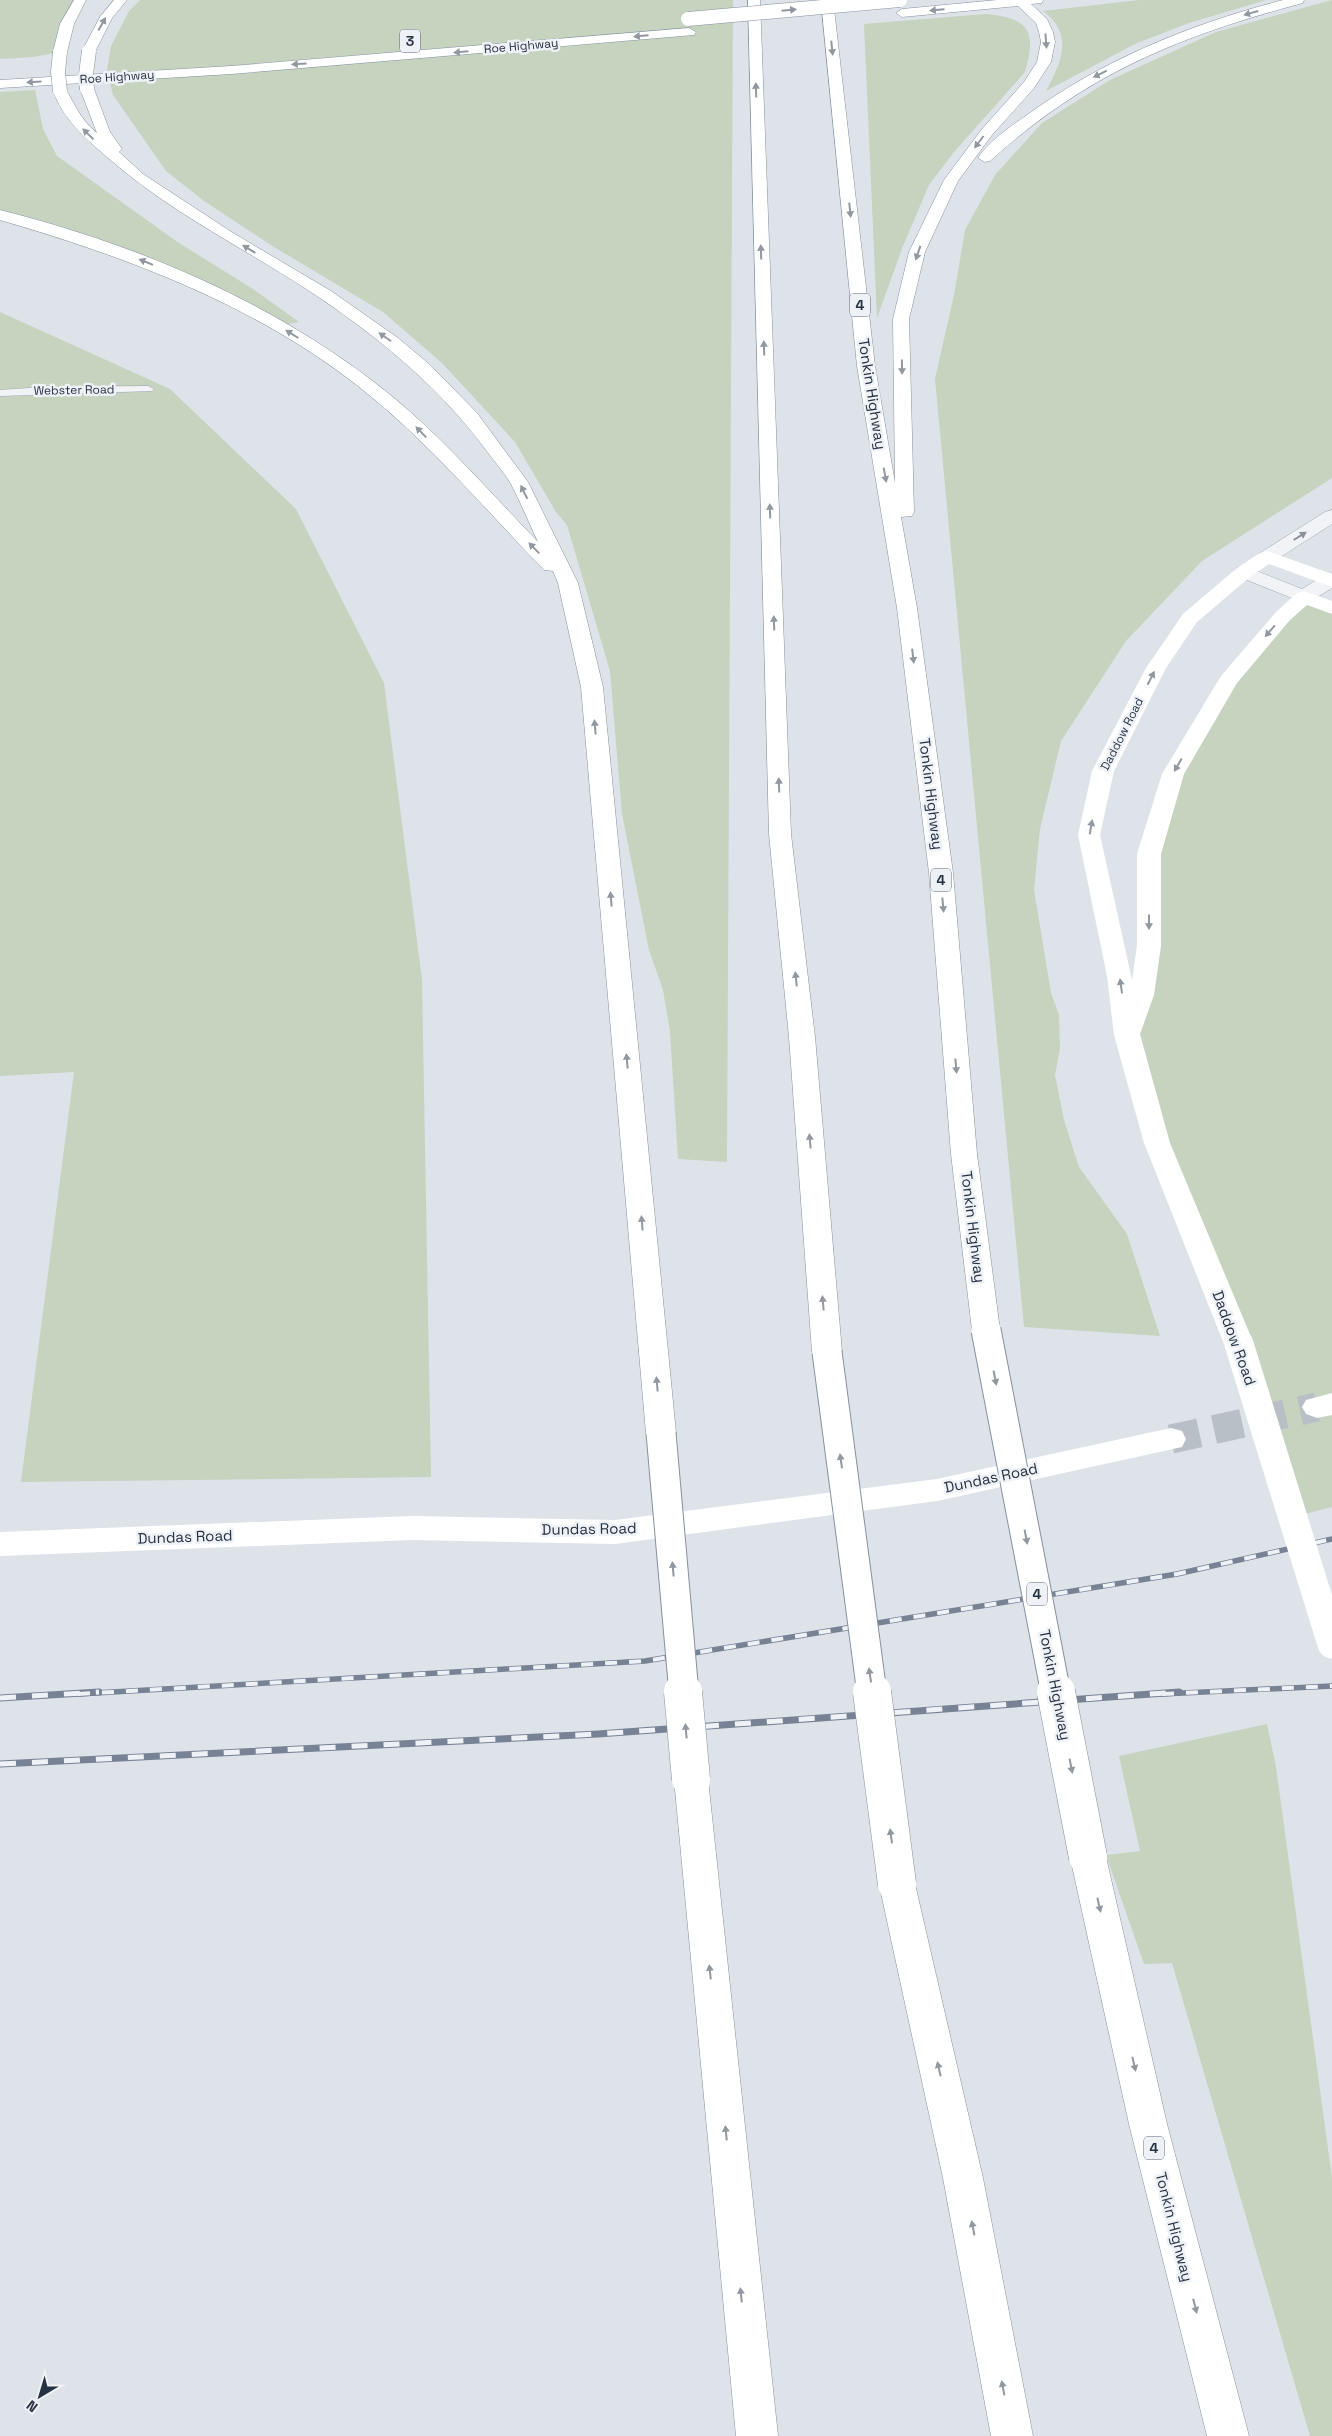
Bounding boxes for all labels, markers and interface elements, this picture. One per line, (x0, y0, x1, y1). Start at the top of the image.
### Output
one-way arrow (781, 6, 797, 14)
one-way arrow (929, 6, 945, 14)
one-way arrow (1243, 9, 1258, 17)
one-way arrow (98, 17, 107, 31)
road number: 3 (400, 29, 420, 52)
one-way arrow (632, 32, 648, 40)
one-way arrow (1043, 33, 1051, 49)
street label: Roe Highway (483, 35, 559, 57)
one-way arrow (828, 41, 836, 57)
one-way arrow (453, 48, 469, 56)
one-way arrow (291, 61, 307, 69)
street label: Roe Highway (79, 66, 155, 88)
one-way arrow (1093, 70, 1107, 78)
one-way arrow (26, 79, 42, 87)
one-way arrow (752, 81, 760, 97)
one-way arrow (82, 128, 94, 140)
one-way arrow (974, 135, 984, 149)
one-way arrow (846, 202, 854, 218)
one-way arrow (757, 244, 765, 260)
one-way arrow (242, 245, 255, 254)
one-way arrow (913, 246, 921, 261)
one-way arrow (139, 258, 153, 266)
road number: 4 (850, 294, 870, 316)
one-way arrow (285, 329, 298, 338)
one-way arrow (379, 332, 392, 342)
street label: Tonkin Highway (854, 337, 891, 451)
one-way arrow (760, 340, 768, 356)
one-way arrow (898, 360, 906, 376)
street label: Webster Road (33, 381, 115, 399)
one-way arrow (415, 426, 427, 438)
one-way arrow (881, 467, 889, 483)
one-way arrow (520, 485, 528, 499)
one-way arrow (766, 503, 774, 519)
one-way arrow (1293, 532, 1306, 541)
one-way arrow (528, 543, 540, 555)
one-way arrow (769, 614, 777, 630)
one-way arrow (1264, 625, 1276, 637)
one-way arrow (909, 649, 917, 665)
one-way arrow (1147, 671, 1155, 685)
street label: Daddow Road (1097, 695, 1147, 773)
one-way arrow (591, 718, 599, 734)
street label: Tonkin Highway (915, 737, 948, 851)
one-way arrow (1174, 757, 1182, 772)
one-way arrow (775, 777, 783, 793)
one-way arrow (1087, 819, 1095, 835)
road number: 4 (931, 868, 951, 892)
one-way arrow (607, 891, 615, 907)
one-way arrow (939, 897, 947, 913)
one-way arrow (1145, 915, 1153, 931)
one-way arrow (792, 971, 800, 987)
one-way arrow (1117, 978, 1125, 994)
one-way arrow (623, 1053, 631, 1069)
one-way arrow (953, 1059, 961, 1075)
one-way arrow (806, 1133, 814, 1149)
street label: Tonkin Highway (957, 1170, 990, 1284)
one-way arrow (638, 1214, 646, 1230)
street label: Daddow Road (1209, 1288, 1260, 1388)
one-way arrow (819, 1295, 827, 1311)
one-way arrow (991, 1370, 999, 1386)
one-way arrow (653, 1376, 661, 1392)
one-way arrow (837, 1453, 845, 1469)
street label: Dundas Road (942, 1458, 1039, 1497)
street label: Dundas Road (541, 1518, 637, 1539)
street label: Dundas Road (137, 1525, 233, 1548)
one-way arrow (1022, 1530, 1030, 1545)
one-way arrow (668, 1560, 676, 1576)
road number: 4 (1027, 1582, 1047, 1606)
street label: Tonkin Highway (1035, 1628, 1076, 1742)
one-way arrow (865, 1666, 873, 1682)
one-way arrow (682, 1722, 690, 1738)
one-way arrow (1067, 1758, 1075, 1774)
one-way arrow (887, 1827, 895, 1843)
one-way arrow (1095, 1897, 1103, 1912)
one-way arrow (705, 1963, 713, 1979)
one-way arrow (1131, 2056, 1139, 2072)
one-way arrow (935, 2062, 943, 2077)
one-way arrow (721, 2125, 729, 2141)
road number: 4 (1144, 2136, 1164, 2160)
street label: Tonkin Highway (1152, 2170, 1197, 2284)
one-way arrow (968, 2220, 976, 2236)
one-way arrow (737, 2287, 745, 2303)
one-way arrow (1191, 2299, 1199, 2314)
north arrow (15, 2371, 65, 2421)
one-way arrow (998, 2380, 1006, 2396)
text: N (23, 2396, 41, 2416)

